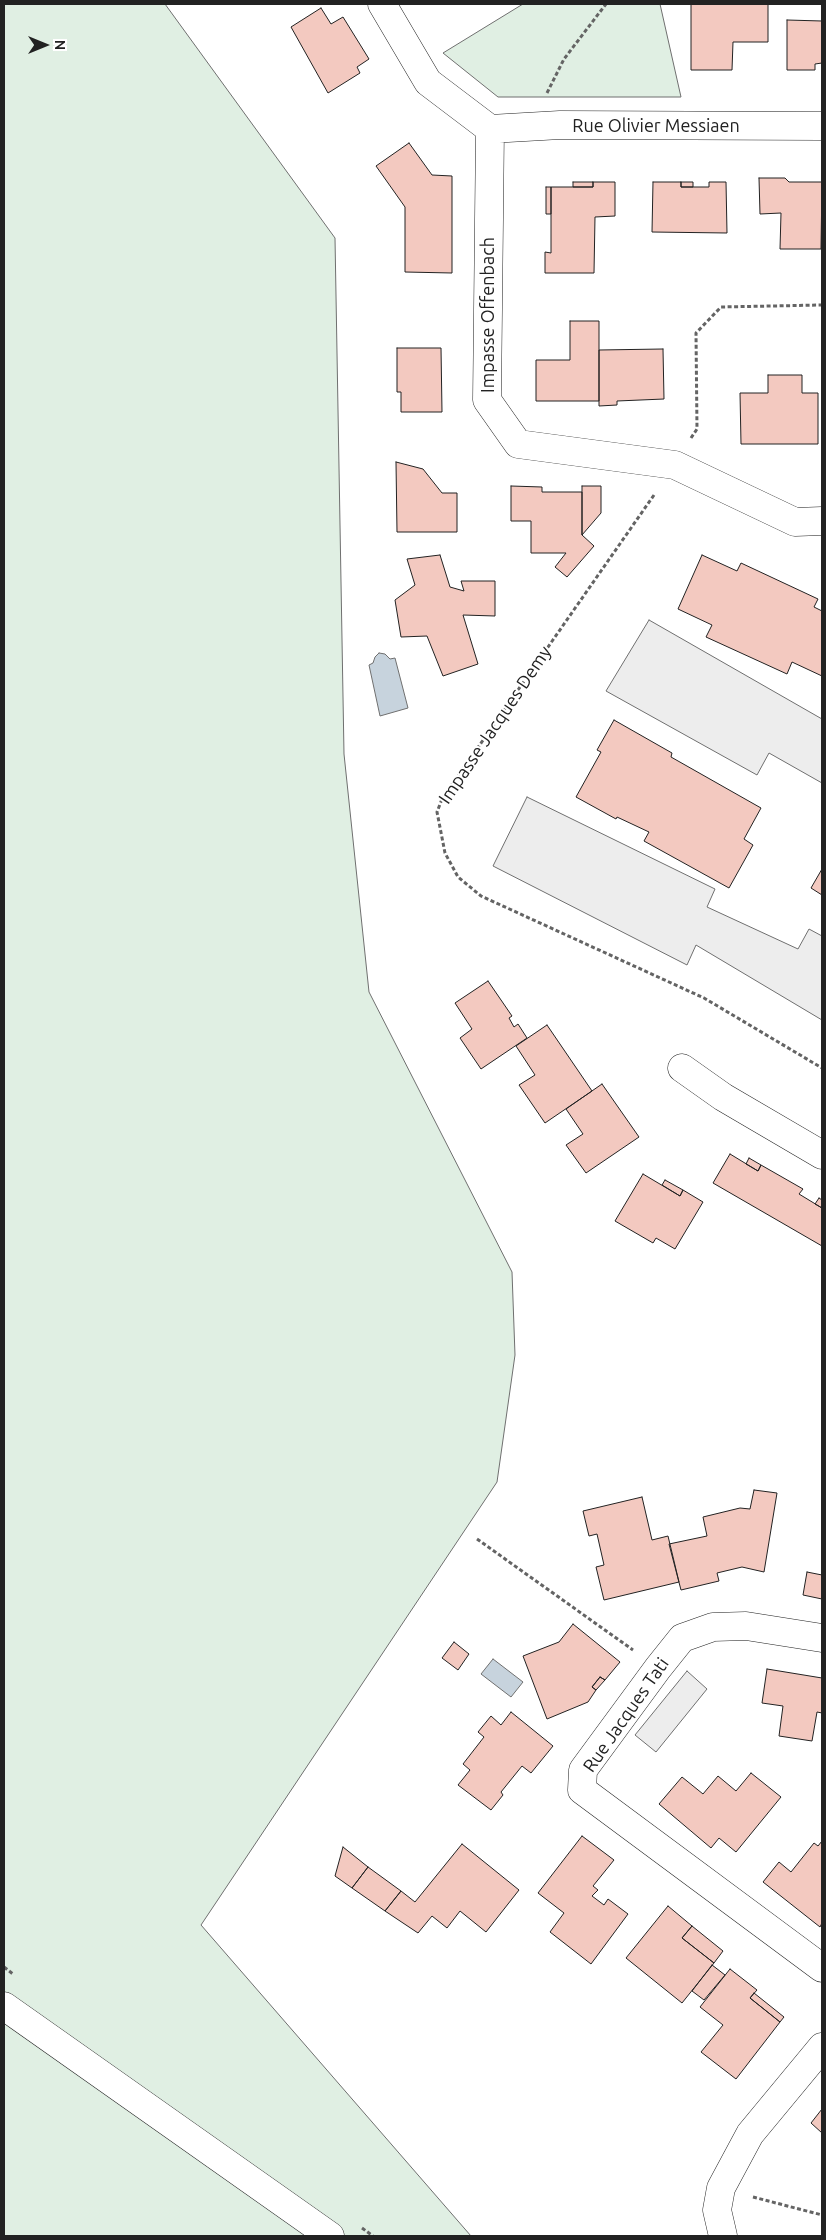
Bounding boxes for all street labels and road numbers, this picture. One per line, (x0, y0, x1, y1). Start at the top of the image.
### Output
street label: Rue Olivier Messiaen (572, 115, 740, 137)
street label: Impasse Offenbach (477, 237, 499, 393)
street label: Impasse Jacques Demy (434, 642, 556, 808)
street label: Rue Jacques Tati (579, 1654, 673, 1776)

